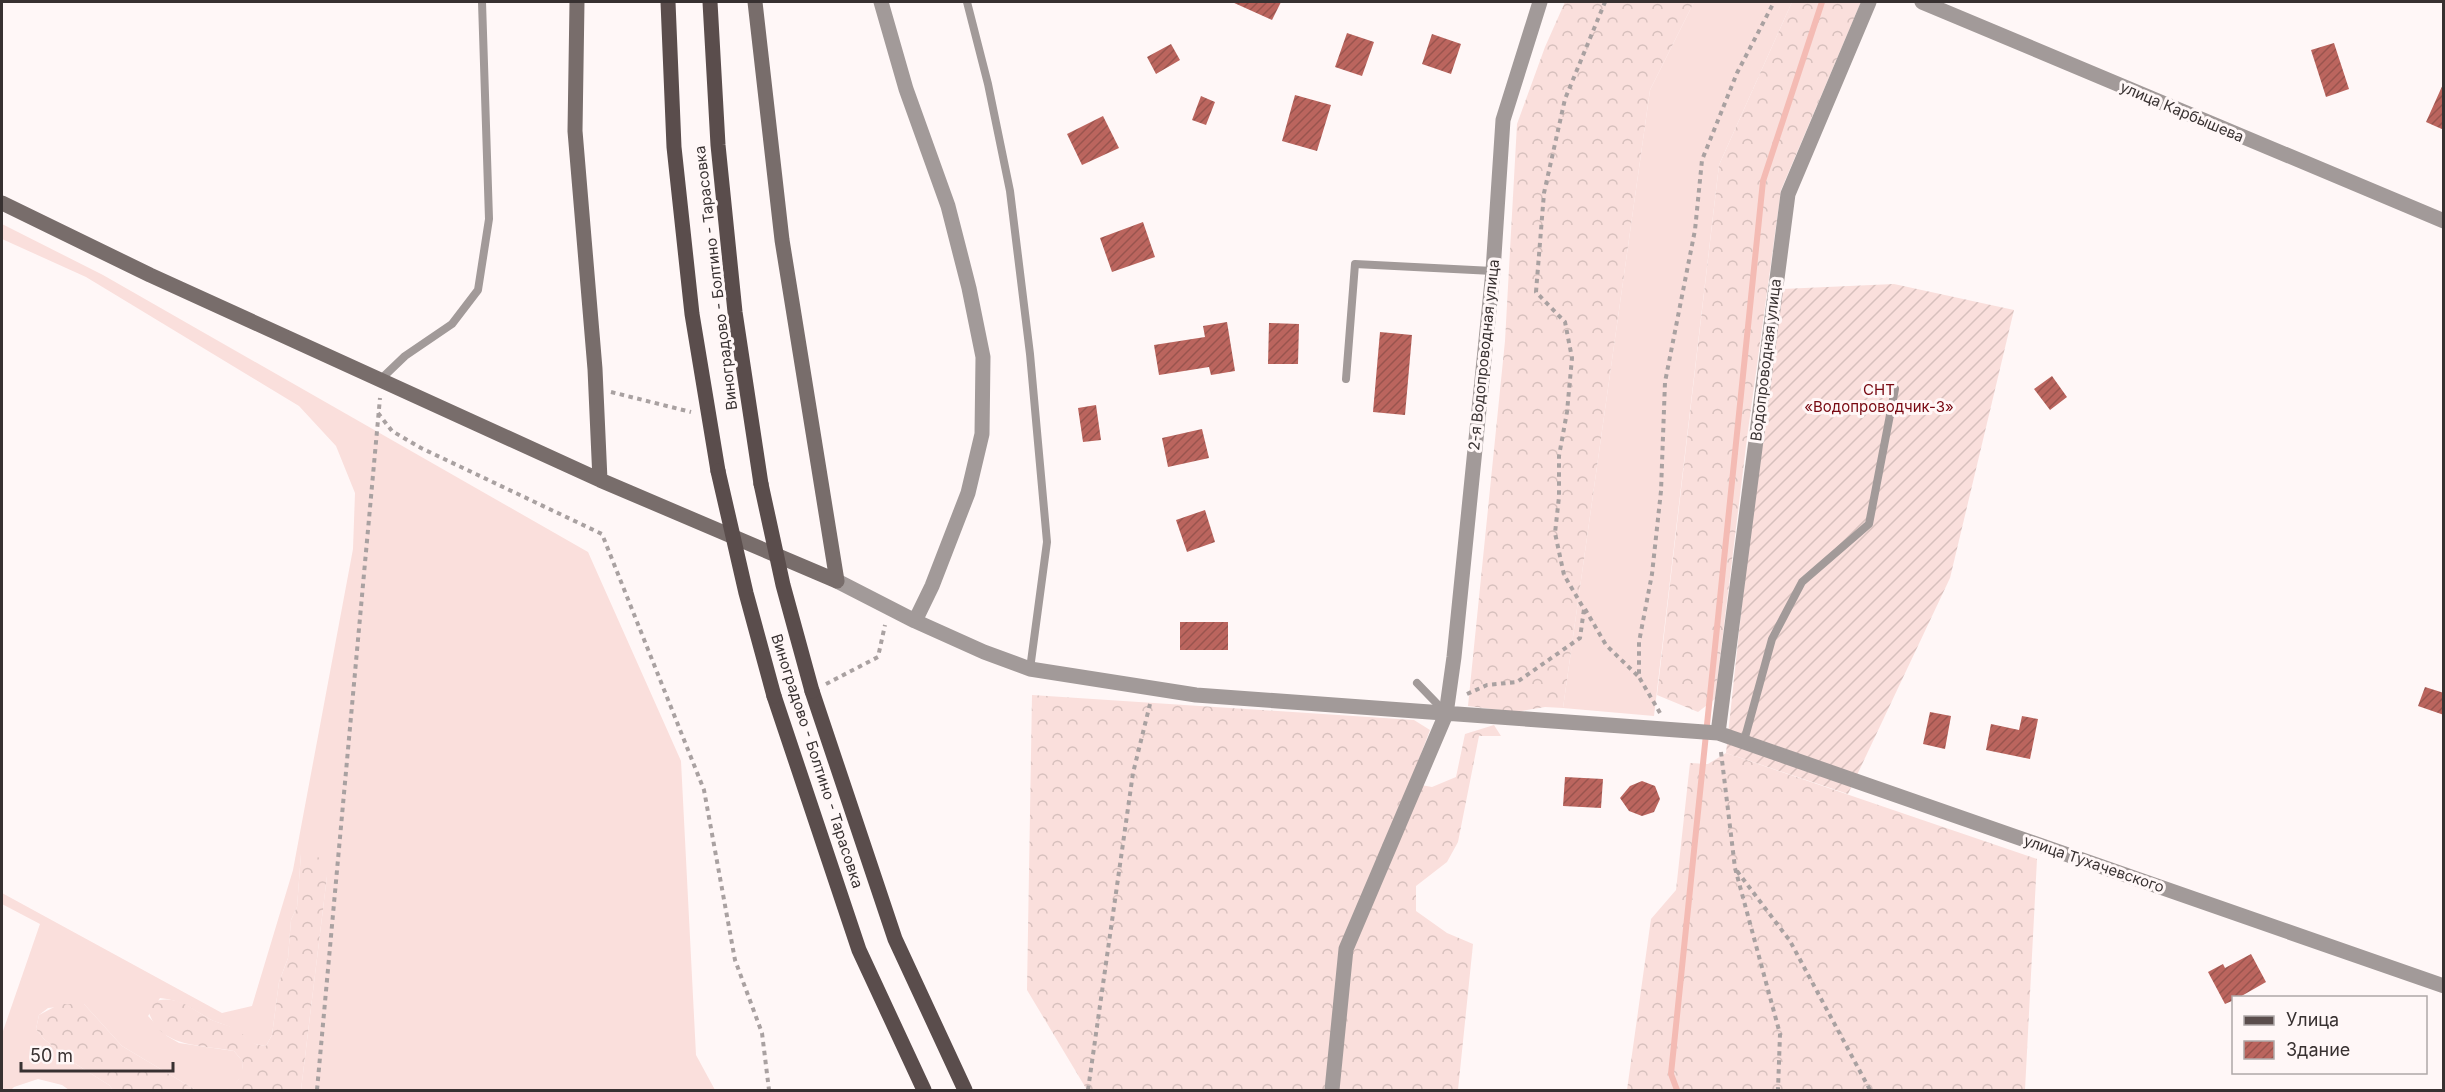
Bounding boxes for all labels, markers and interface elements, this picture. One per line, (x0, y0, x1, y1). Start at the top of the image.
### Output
street label: улица Карбышева (2118, 77, 2247, 146)
street label: Виноградово - Болтино - Тарасовка (690, 145, 741, 411)
street label: 2-я Водопроводная улица (1464, 258, 1503, 451)
street label: Водопроводная улица (1746, 278, 1785, 442)
park label: СНТ «Водопроводчик-3» (1804, 380, 1954, 416)
street label: Виноградово - Болтино - Тарасовка (767, 631, 868, 890)
street label: улица Тухачевского (2021, 831, 2167, 896)
legend (2232, 996, 2427, 1074)
text: Улица (2286, 1009, 2339, 1030)
scale bar (21, 1035, 172, 1073)
text: Здание (2286, 1039, 2350, 1060)
text: 50 m (30, 1045, 73, 1066)

